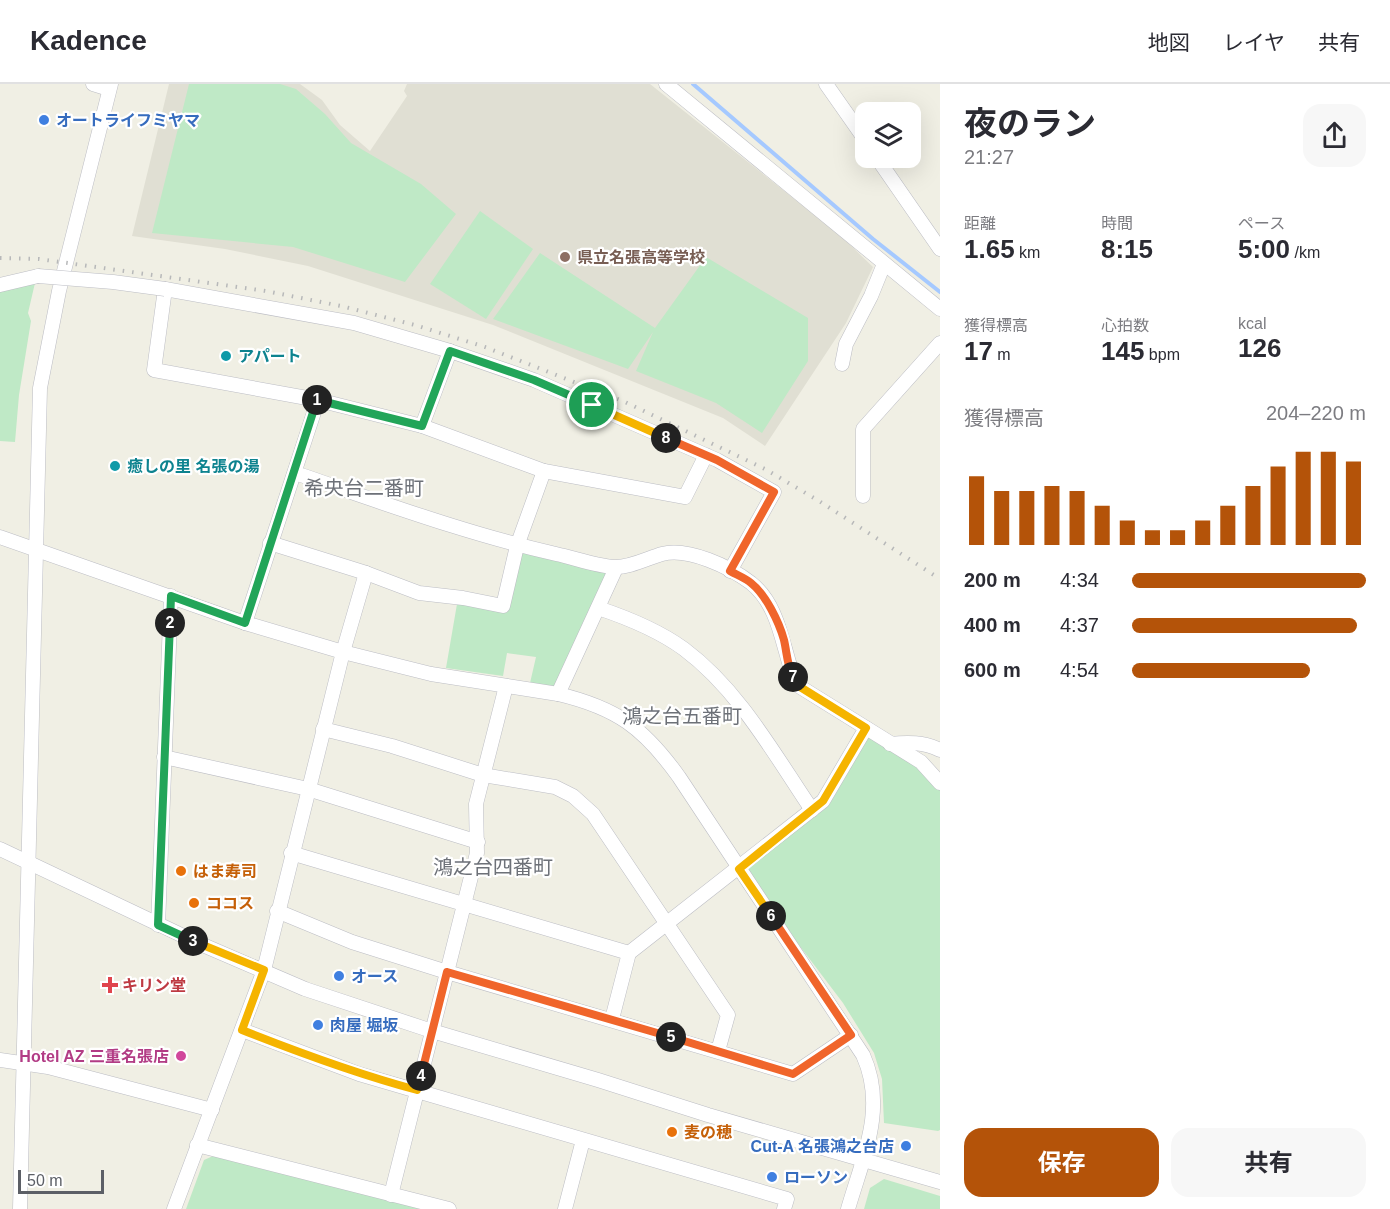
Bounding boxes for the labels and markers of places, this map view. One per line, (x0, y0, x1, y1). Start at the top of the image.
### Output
place label: オートライフミヤマ (56, 112, 200, 129)
marker: オートライフミヤマ (37, 113, 51, 127)
place label: 県立名張高等学校 (577, 249, 705, 266)
marker: 県立名張高等学校 (558, 250, 572, 264)
place label: アパート (238, 348, 302, 365)
marker: アパート (219, 349, 233, 363)
pin (566, 379, 617, 430)
pin: 1 (302, 385, 332, 415)
pin: 8 (651, 423, 681, 453)
place label: 癒しの里 名張の湯 (127, 458, 259, 475)
marker: 癒しの里 名張の湯 (108, 459, 122, 473)
pin: 2 (155, 608, 185, 638)
pin: 7 (778, 662, 808, 692)
place label: はま寿司 (193, 863, 257, 880)
marker: はま寿司 (174, 864, 188, 878)
place label: ココス (206, 895, 254, 912)
marker: ココス (187, 896, 201, 910)
pin: 6 (756, 901, 786, 931)
pin: 3 (178, 926, 208, 956)
place label: オース (351, 968, 398, 985)
marker: オース (332, 969, 346, 983)
place label: キリン堂 (122, 977, 186, 994)
marker: キリン堂 (103, 978, 117, 992)
place label: 肉屋 堀坂 (330, 1017, 398, 1034)
marker: 肉屋 堀坂 (311, 1018, 325, 1032)
pin: 5 (656, 1022, 686, 1052)
place label: Hotel AZ 三重名張店 (19, 1048, 169, 1065)
marker: Hotel AZ 三重名張店 (174, 1049, 188, 1063)
pin: 4 (406, 1061, 436, 1091)
place label: 麦の穂 (684, 1124, 732, 1141)
marker: 麦の穂 (665, 1125, 679, 1139)
place label: Cut-A 名張鴻之台店 (751, 1138, 894, 1155)
marker: Cut-A 名張鴻之台店 (899, 1139, 913, 1153)
place label: ローソン (784, 1169, 848, 1186)
marker: ローソン (765, 1170, 779, 1184)

